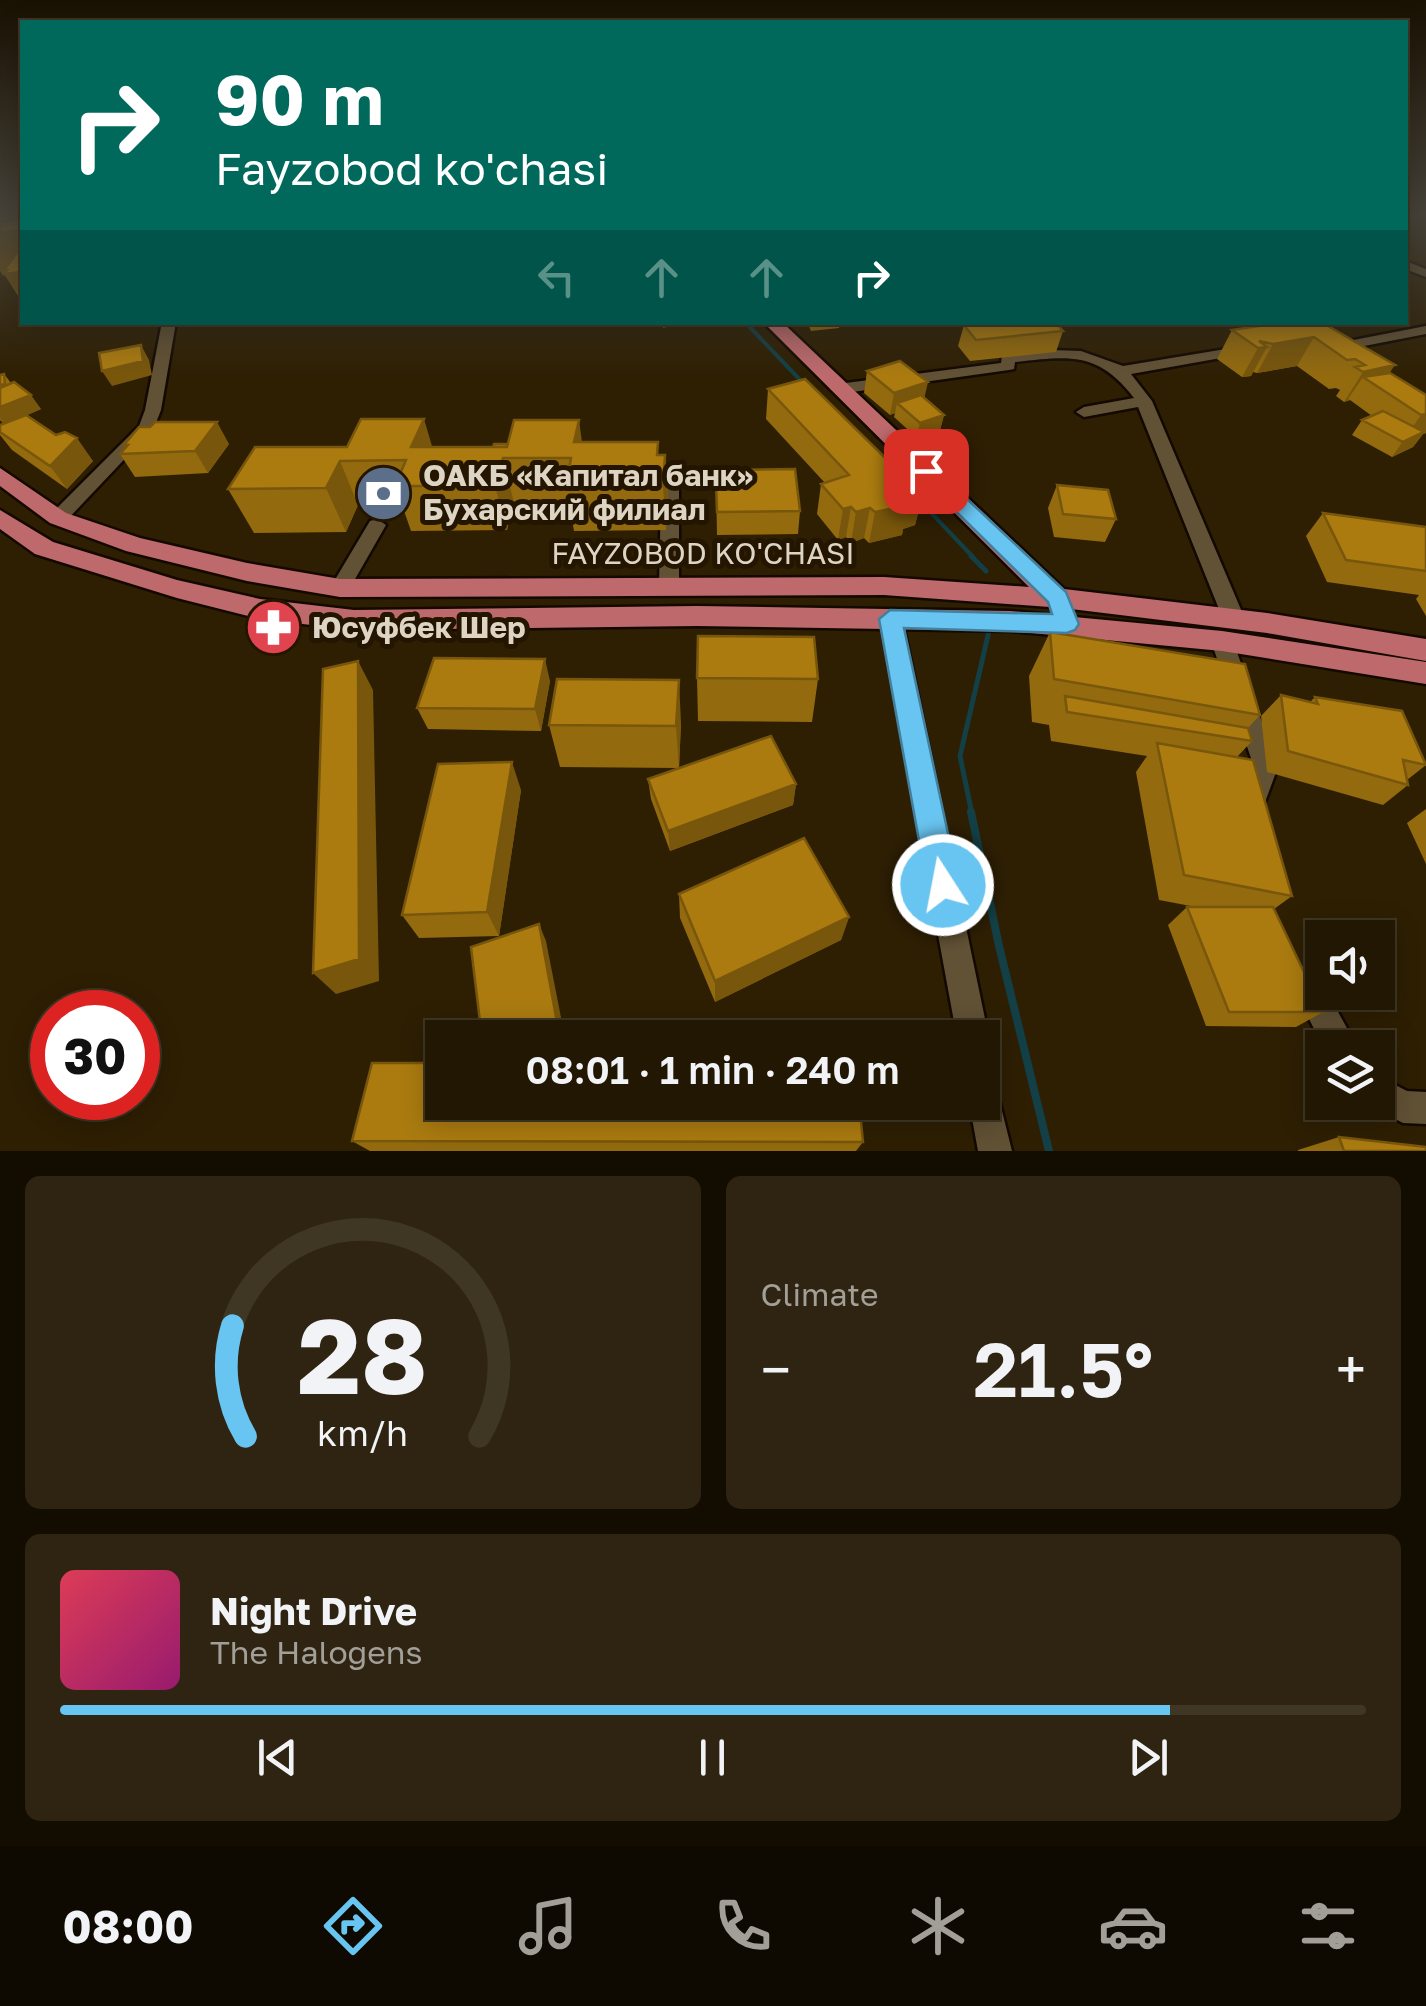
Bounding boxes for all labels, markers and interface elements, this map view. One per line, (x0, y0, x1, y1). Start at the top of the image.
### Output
text: 90 m (215, 56, 384, 140)
icon: right (50, 60, 180, 190)
text: Fayzobod ko'chasi (215, 141, 608, 195)
icon: left (529, 250, 584, 305)
icon: ahead (634, 250, 689, 305)
icon: ahead (739, 250, 794, 305)
icon: right (844, 250, 899, 305)
pin (884, 429, 969, 514)
icon: arrive (899, 444, 954, 499)
place label: ОАКБ «Капитал банк» Бухарский филиал (423, 457, 753, 527)
bank icon: ОАКБ «Капитал банк» Бухарский филиал (354, 463, 414, 523)
street label: FAYZOBOD KO'CHASI (551, 535, 855, 571)
pharmacy icon: Юсуфбек Шер (243, 598, 303, 658)
place label: Юсуфбек Шер (312, 609, 526, 645)
position arrow (891, 833, 995, 937)
map controls (1305, 920, 1395, 1120)
button: sound (1305, 920, 1395, 1010)
speed limit sign: 30 (30, 990, 160, 1120)
button: layers (1305, 1030, 1395, 1120)
text: 08:01 · 1 min · 240 m (526, 1047, 899, 1092)
text: Climate (761, 1275, 879, 1313)
text: 28 (298, 1292, 428, 1417)
text: 21.5° (973, 1323, 1153, 1414)
text: − (761, 1336, 791, 1402)
text: + (1336, 1336, 1366, 1402)
text: km/h (317, 1411, 408, 1454)
text: Night Drive (210, 1588, 417, 1633)
text: The Halogens (210, 1633, 422, 1671)
icon: previous (250, 1730, 305, 1785)
icon: pause (685, 1730, 740, 1785)
icon: next (1121, 1730, 1176, 1785)
icon: directions (318, 1891, 388, 1961)
icon: music (513, 1891, 583, 1961)
icon: phone (708, 1891, 778, 1961)
icon: climate (903, 1891, 973, 1961)
icon: car (1098, 1891, 1168, 1961)
icon: filters (1293, 1891, 1363, 1961)
text: 08:00 (63, 1899, 193, 1953)

